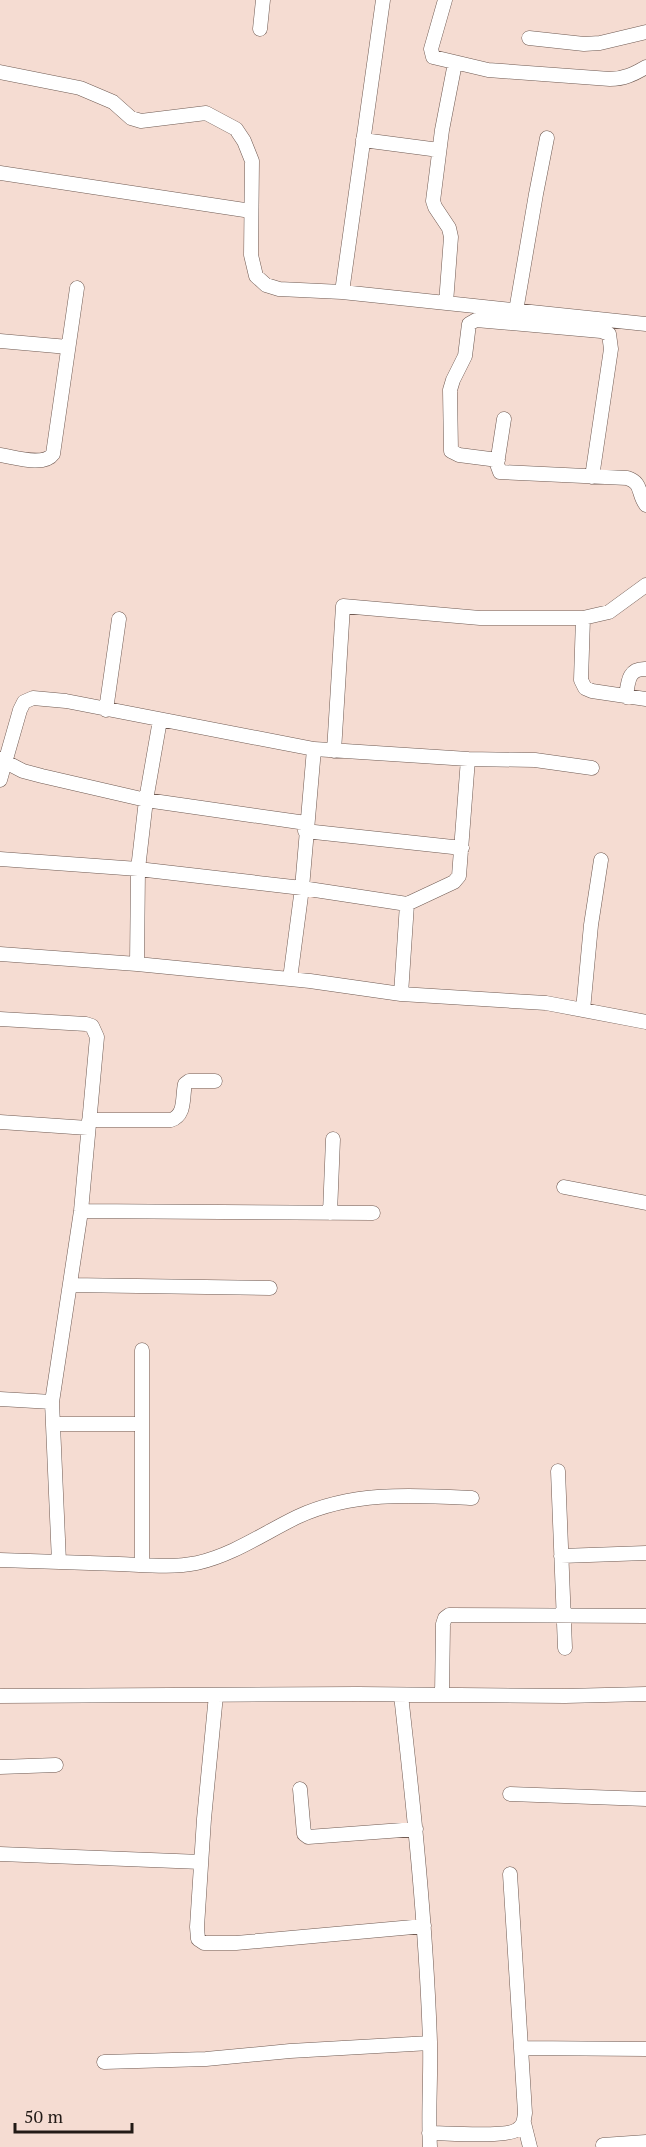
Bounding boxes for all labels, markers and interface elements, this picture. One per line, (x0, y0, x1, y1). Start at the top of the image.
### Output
scale bar (15, 2096, 132, 2134)
text: 50 m (24, 2104, 64, 2128)

